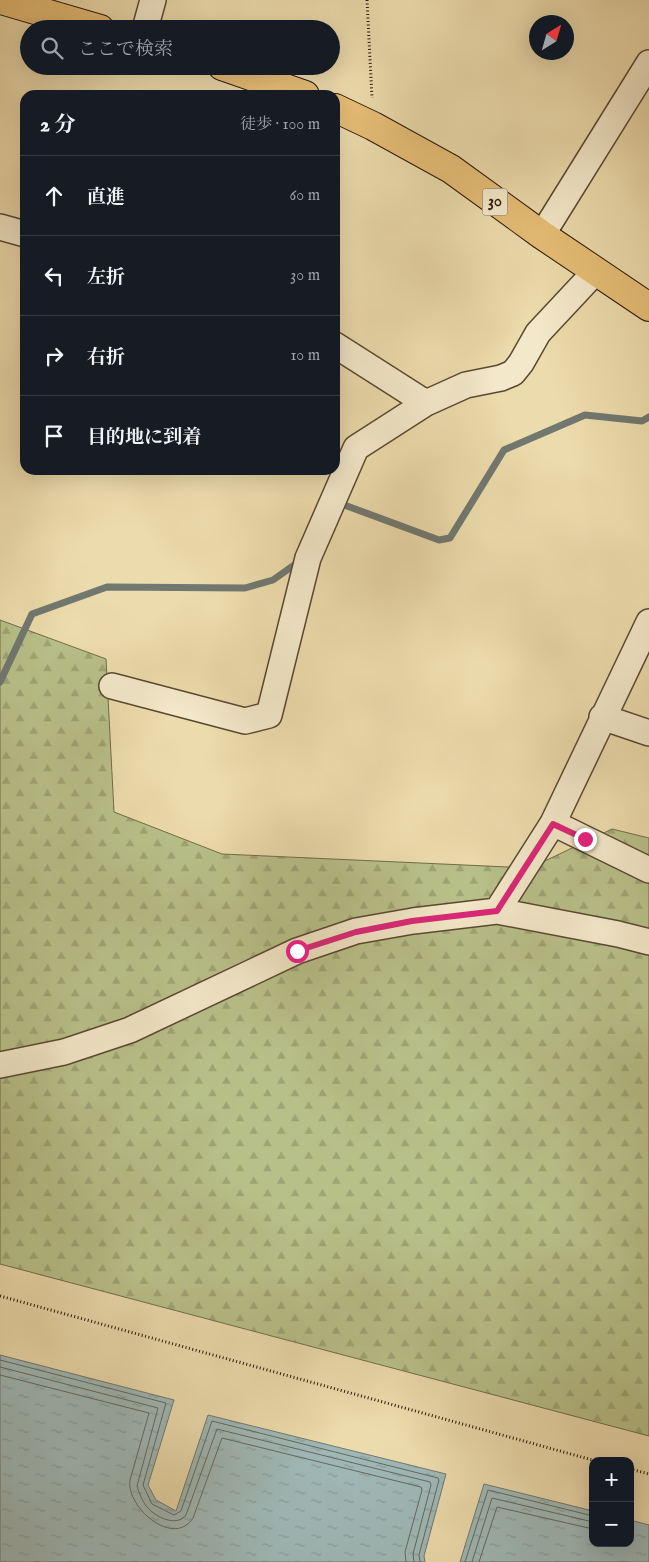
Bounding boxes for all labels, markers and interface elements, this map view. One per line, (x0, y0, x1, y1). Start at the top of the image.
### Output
north arrow (529, 15, 574, 60)
search box (20, 20, 340, 75)
icon: search (38, 34, 66, 62)
text: ここで検索 (78, 38, 173, 62)
text: 2 分 (40, 112, 75, 139)
text: 徒歩 · 100 m (240, 115, 320, 135)
icon: ahead (40, 182, 68, 210)
text: 直進 (87, 186, 125, 210)
text: 60 m (290, 186, 320, 206)
road number: 30 (482, 188, 508, 216)
icon: left (40, 262, 68, 290)
text: 左折 (87, 266, 125, 290)
text: 30 m (290, 266, 320, 286)
icon: right (40, 342, 68, 370)
text: 右折 (87, 346, 125, 370)
text: 10 m (290, 346, 320, 366)
icon: arrive (40, 422, 68, 450)
text: 目的地に到着 (87, 426, 201, 450)
route end (574, 828, 597, 851)
route start (286, 940, 309, 963)
map controls (589, 1457, 634, 1547)
button: + (589, 1457, 634, 1502)
button: − (589, 1502, 634, 1547)

